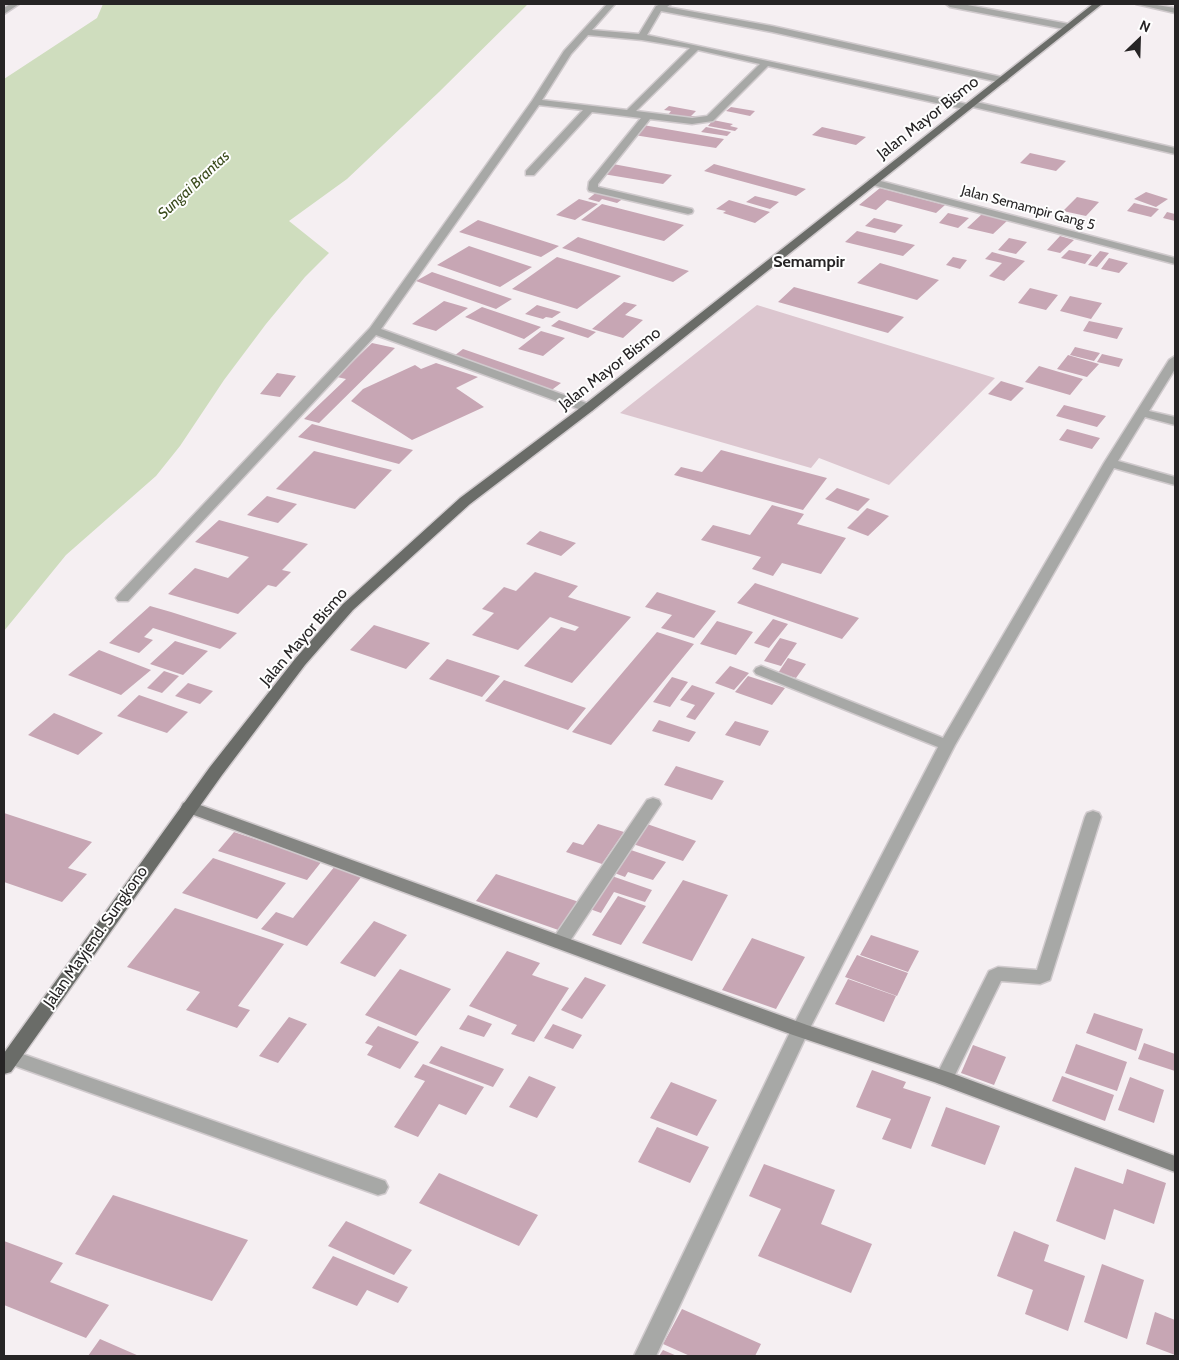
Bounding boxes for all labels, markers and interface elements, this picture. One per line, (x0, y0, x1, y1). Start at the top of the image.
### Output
north arrow (1114, 15, 1164, 65)
text: N (1137, 16, 1153, 37)
street label: Jalan Mayor Bismo (873, 72, 983, 164)
water label: Sungai Brantas (154, 147, 234, 223)
street label: Jalan Semampir Gang 5 (959, 182, 1097, 234)
district label: Semampir (773, 252, 845, 272)
street label: Jalan Mayor Bismo (555, 323, 665, 415)
street label: Jalan Mayor Bismo (256, 584, 352, 690)
street label: Jalan Mayjend. Sungkono (40, 863, 152, 1011)

